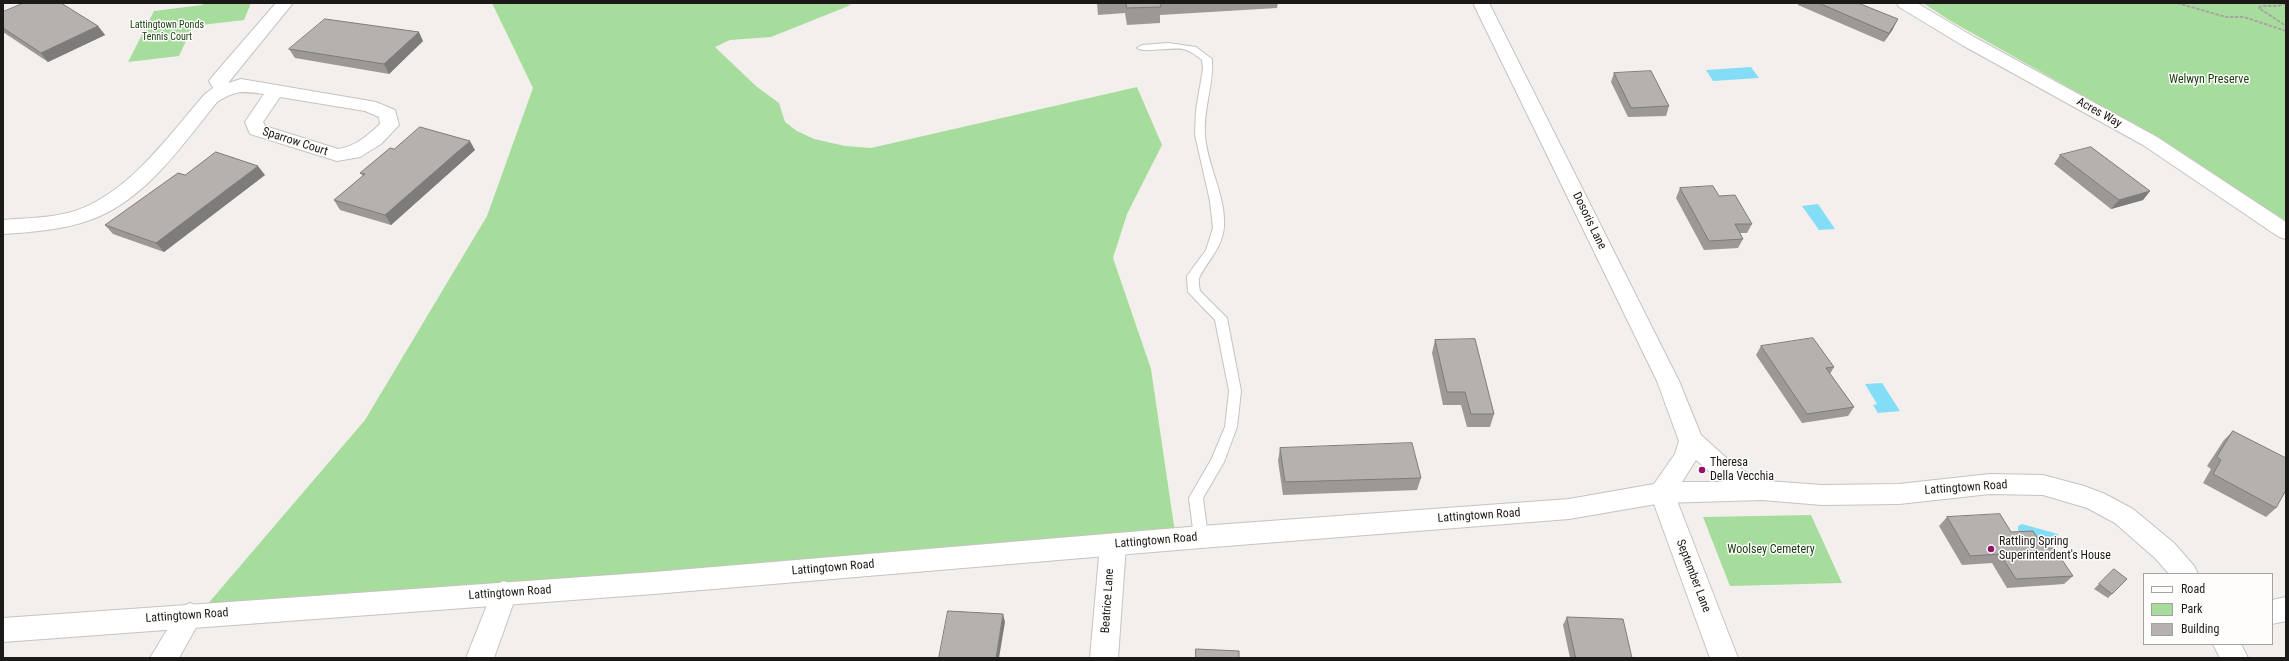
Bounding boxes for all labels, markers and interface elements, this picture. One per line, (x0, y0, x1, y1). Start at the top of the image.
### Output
park label: Lattingtown Ponds Tennis Court (130, 19, 204, 42)
park label: Welwyn Preserve (2169, 73, 2249, 87)
street label: Acres Way (2074, 95, 2124, 131)
street label: Sparrow Court (261, 125, 329, 159)
street label: Dosoris Lane (1569, 190, 1609, 252)
place label: Theresa Della Vecchia (1710, 456, 1774, 484)
marker: Theresa Della Vecchia (1697, 465, 1707, 475)
street label: Lattingtown Road (1924, 478, 2008, 498)
street label: Lattingtown Road (1437, 506, 1521, 526)
street label: Lattingtown Road (1114, 530, 1198, 552)
place label: Rattling Spring Superintendent's House (1999, 535, 2111, 563)
street label: September Lane (1673, 538, 1713, 614)
park label: Woolsey Cemetery (1727, 543, 1815, 557)
marker: Rattling Spring Superintendent's House (1986, 544, 1996, 554)
street label: Lattingtown Road (791, 557, 875, 579)
street label: Beatrice Lane (1099, 568, 1117, 634)
legend (2143, 573, 2273, 645)
text: Road (2181, 582, 2205, 596)
street label: Lattingtown Road (468, 583, 552, 603)
text: Park (2181, 602, 2202, 616)
street label: Lattingtown Road (145, 606, 229, 626)
text: Building (2181, 622, 2219, 636)

